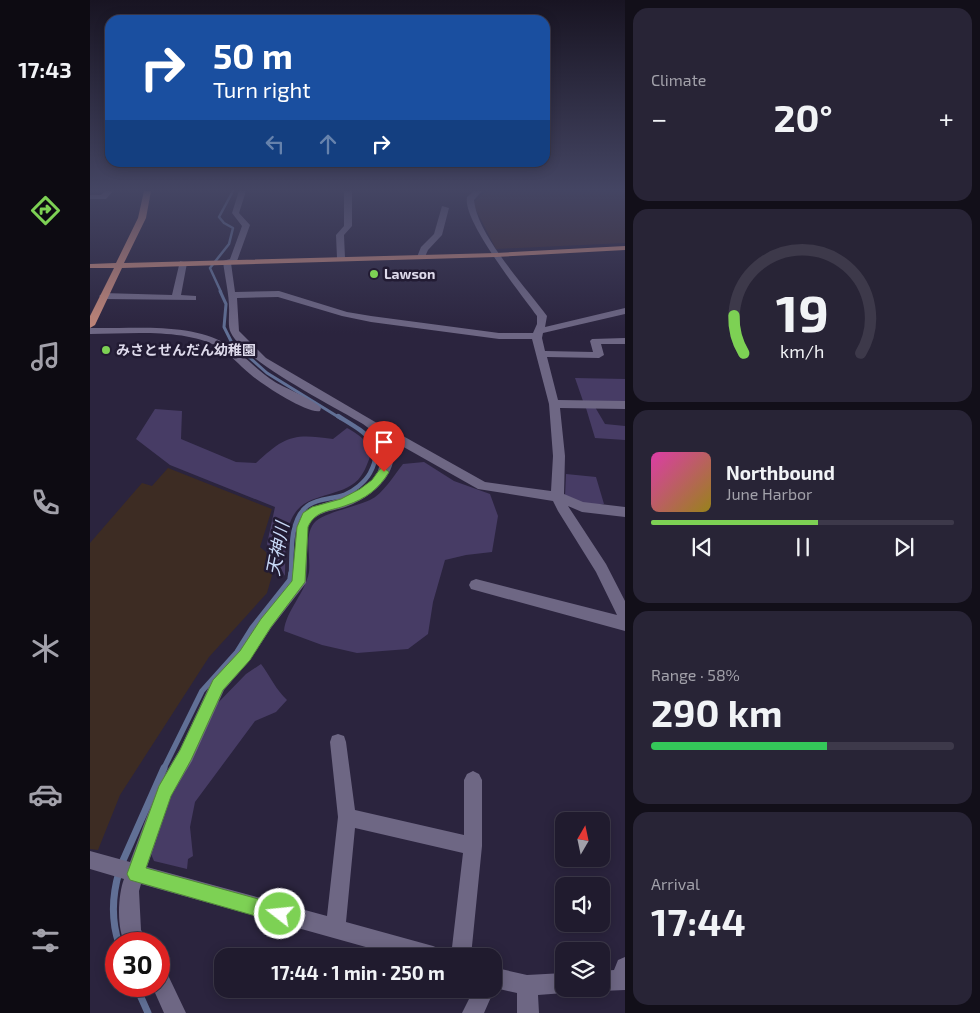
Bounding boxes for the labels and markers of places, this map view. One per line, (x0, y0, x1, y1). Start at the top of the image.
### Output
place label: Lawson (384, 265, 436, 282)
marker: Lawson (368, 268, 380, 280)
place label: みさとせんだん幼稚園 (116, 341, 256, 358)
marker: みさとせんだん幼稚園 (100, 344, 112, 356)
pin (363, 421, 405, 472)

